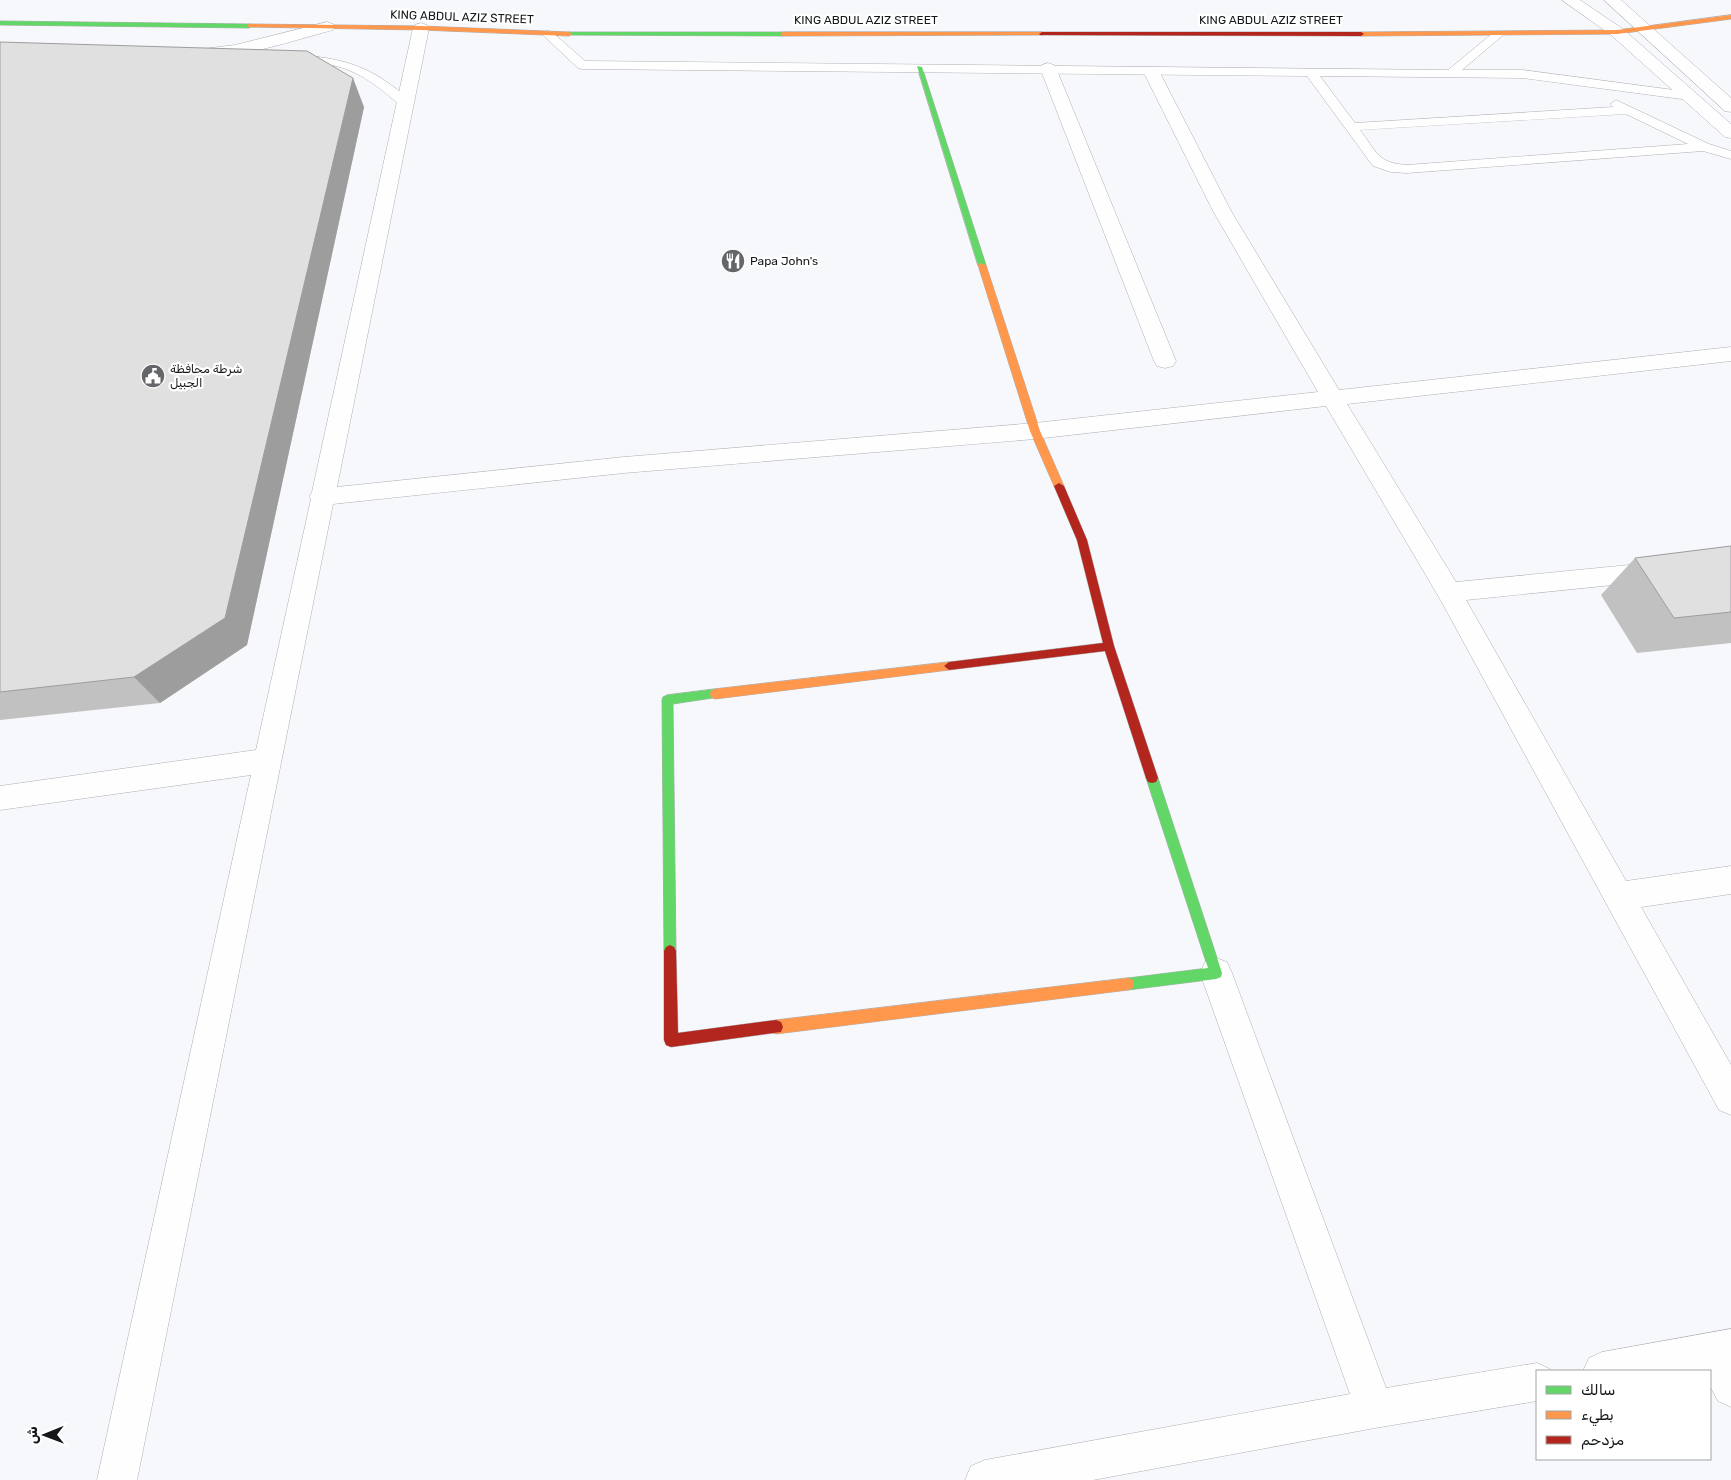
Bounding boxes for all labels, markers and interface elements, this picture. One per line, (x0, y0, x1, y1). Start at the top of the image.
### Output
street label: KING ABDUL AZIZ STREET (390, 7, 534, 27)
street label: KING ABDUL AZIZ STREET (794, 13, 938, 27)
street label: KING ABDUL AZIZ STREET (1199, 13, 1343, 27)
restaurant icon: Papa John's (720, 248, 746, 274)
place label: Papa John's (750, 254, 818, 268)
place label: شرطة محافظة الجبيل (170, 362, 242, 390)
public building icon: شرطة محافظة الجبيل (140, 363, 166, 389)
legend (1536, 1370, 1711, 1460)
text: سالك (1581, 1381, 1616, 1399)
text: بطيء (1581, 1406, 1614, 1427)
north arrow (20, 1410, 70, 1460)
text: ش (24, 1426, 41, 1444)
text: مزدحم (1581, 1431, 1624, 1450)

